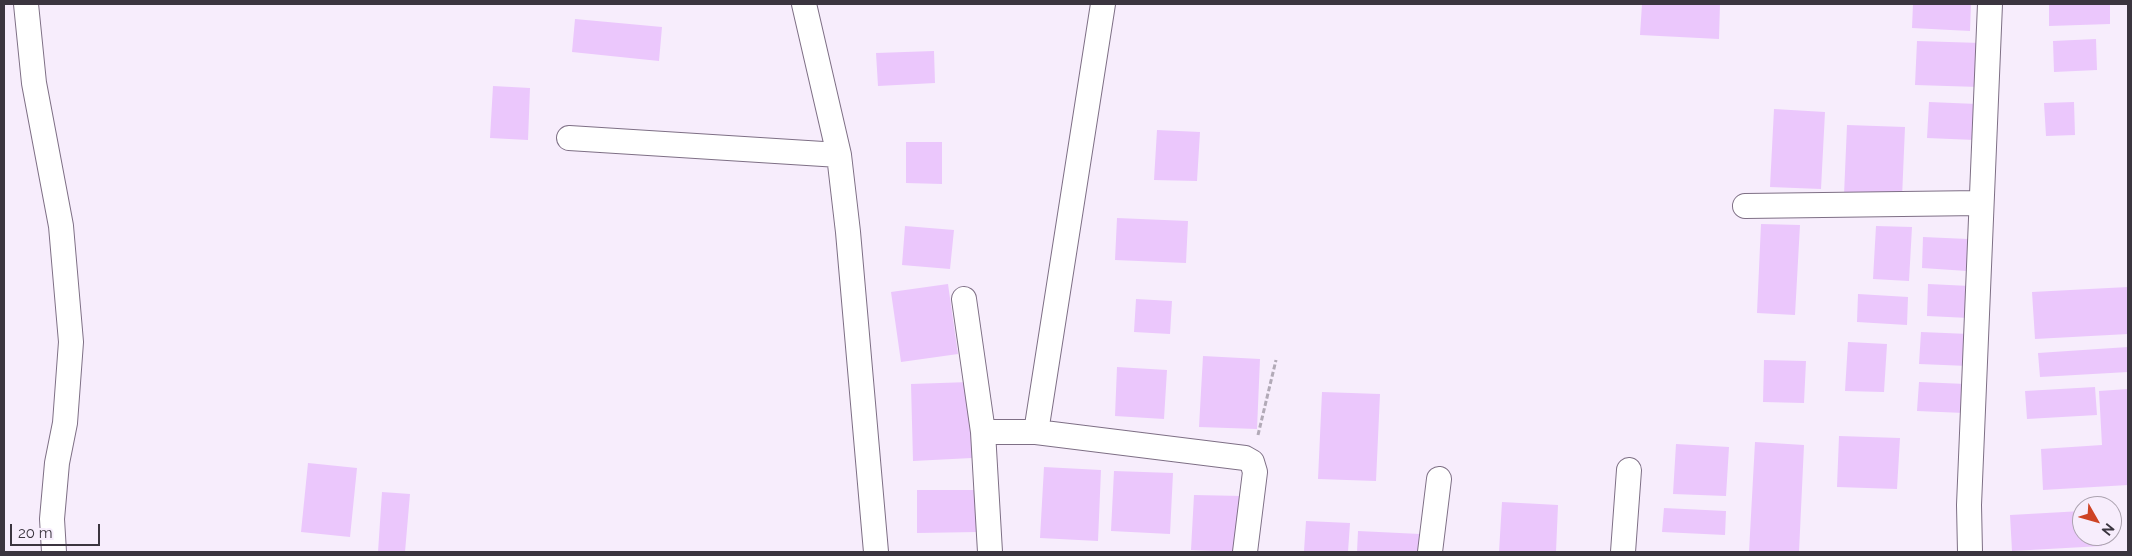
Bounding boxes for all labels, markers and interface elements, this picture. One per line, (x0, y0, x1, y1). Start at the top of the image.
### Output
north arrow (2072, 496, 2122, 546)
scale bar (12, 514, 102, 546)
text: N (2098, 520, 2118, 539)
text: 20 m (18, 524, 53, 542)

